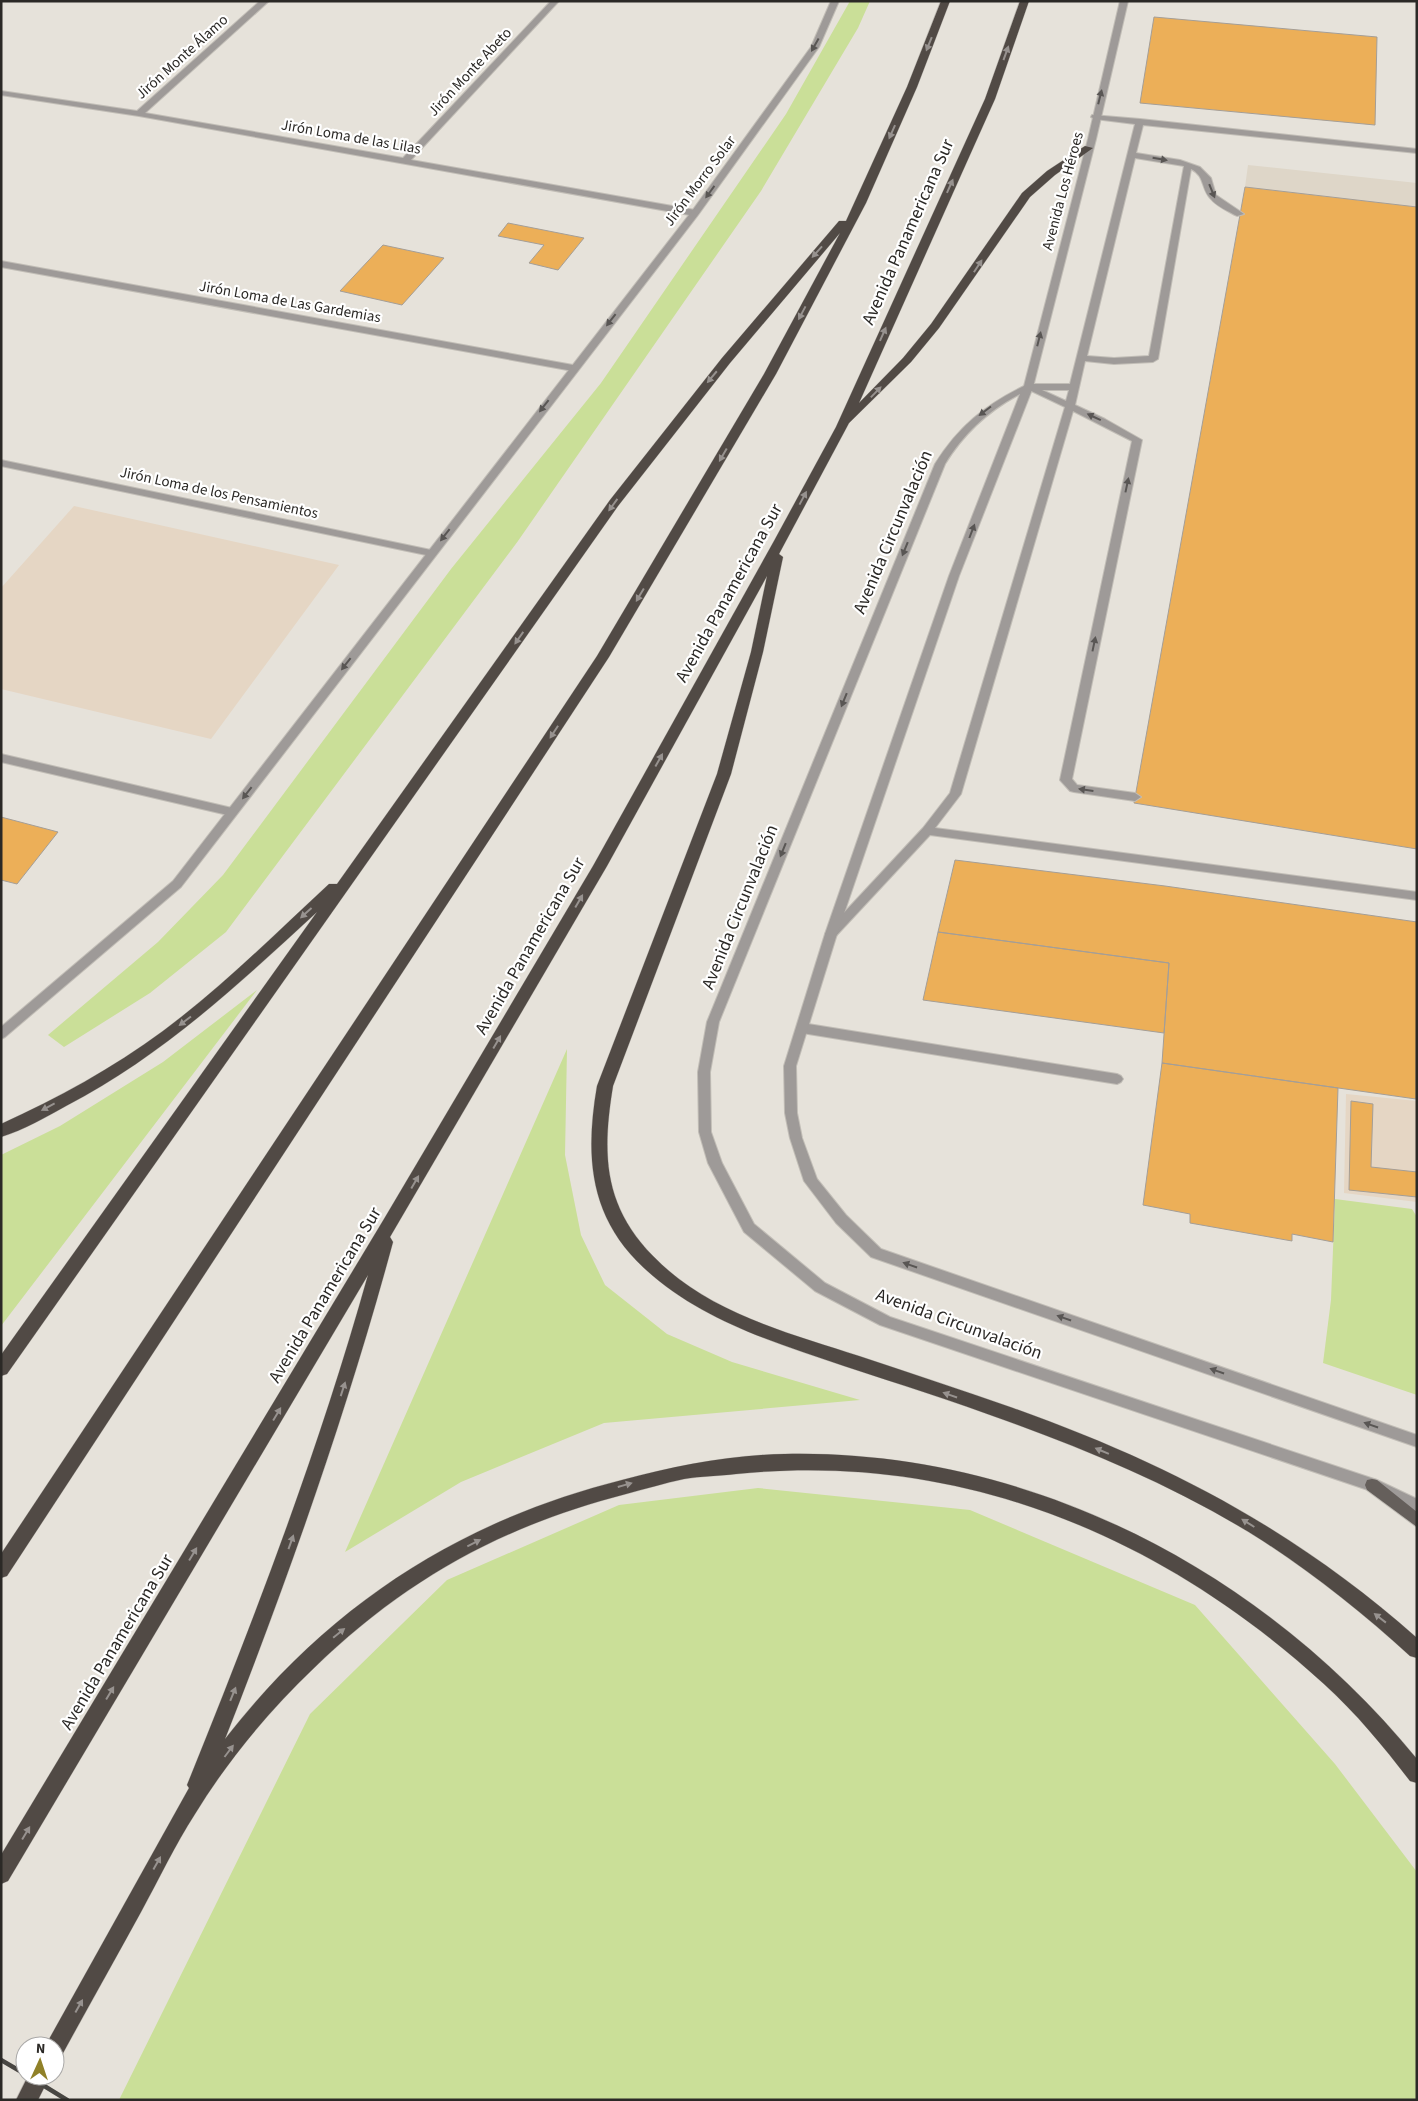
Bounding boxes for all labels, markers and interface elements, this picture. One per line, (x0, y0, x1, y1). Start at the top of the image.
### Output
street label: Jirón Monte Álamo (131, 10, 233, 104)
street label: Jirón Monte Abeto (423, 23, 517, 121)
one-way arrow (925, 37, 933, 52)
one-way arrow (811, 38, 819, 53)
one-way arrow (1002, 45, 1010, 60)
one-way arrow (1096, 90, 1104, 105)
street label: Jirón Loma de las Lilas (279, 114, 423, 160)
one-way arrow (887, 125, 895, 139)
street label: Avenida Los Héroes (1037, 129, 1089, 253)
street label: Jirón Morro Solar (659, 131, 741, 231)
street label: Avenida Panamericana Sur (856, 134, 961, 329)
one-way arrow (1153, 156, 1169, 164)
one-way arrow (947, 179, 955, 193)
one-way arrow (1208, 184, 1216, 199)
one-way arrow (705, 185, 715, 199)
one-way arrow (811, 246, 822, 259)
one-way arrow (973, 259, 982, 273)
street label: Jirón Loma de Las Gardemias (198, 276, 382, 328)
one-way arrow (798, 306, 806, 320)
one-way arrow (605, 313, 616, 326)
one-way arrow (880, 327, 888, 341)
one-way arrow (1036, 332, 1044, 347)
one-way arrow (706, 370, 717, 383)
one-way arrow (870, 387, 882, 399)
one-way arrow (538, 399, 549, 412)
one-way arrow (978, 406, 992, 416)
one-way arrow (1087, 412, 1101, 420)
street label: Avenida Circunvalación (847, 446, 939, 618)
one-way arrow (718, 448, 727, 461)
street label: Jirón Loma de los Pensamientos (118, 462, 320, 524)
one-way arrow (1124, 477, 1132, 493)
one-way arrow (799, 491, 807, 506)
one-way arrow (607, 498, 618, 511)
street label: Avenida Panamericana Sur (669, 498, 789, 687)
one-way arrow (969, 523, 976, 538)
one-way arrow (439, 528, 450, 541)
one-way arrow (901, 542, 909, 556)
one-way arrow (635, 588, 644, 601)
one-way arrow (513, 631, 524, 644)
one-way arrow (1090, 637, 1098, 652)
one-way arrow (340, 657, 351, 670)
one-way arrow (840, 692, 848, 707)
one-way arrow (549, 726, 559, 739)
one-way arrow (655, 754, 664, 767)
one-way arrow (241, 786, 252, 799)
one-way arrow (1078, 786, 1094, 794)
street label: Avenida Circunvalación (696, 821, 784, 993)
one-way arrow (779, 843, 787, 858)
street label: Avenida Panamericana Sur (469, 852, 591, 1039)
one-way arrow (575, 894, 583, 909)
one-way arrow (300, 907, 313, 918)
one-way arrow (178, 1016, 192, 1026)
one-way arrow (493, 1034, 501, 1049)
one-way arrow (41, 1103, 55, 1111)
one-way arrow (411, 1175, 419, 1190)
street label: Avenida Panamericana Sur (263, 1202, 388, 1388)
one-way arrow (903, 1260, 918, 1268)
street label: Avenida Circunvalación (872, 1282, 1046, 1366)
one-way arrow (1056, 1314, 1071, 1321)
one-way arrow (1209, 1367, 1224, 1375)
one-way arrow (339, 1381, 347, 1396)
one-way arrow (942, 1391, 957, 1399)
one-way arrow (272, 1408, 281, 1421)
one-way arrow (1363, 1421, 1378, 1428)
one-way arrow (1095, 1447, 1109, 1455)
one-way arrow (618, 1480, 633, 1488)
one-way arrow (1241, 1519, 1255, 1528)
one-way arrow (288, 1535, 295, 1550)
one-way arrow (467, 1538, 481, 1546)
one-way arrow (189, 1547, 198, 1560)
street label: Avenida Panamericana Sur (55, 1549, 180, 1735)
one-way arrow (1374, 1612, 1387, 1623)
one-way arrow (333, 1627, 346, 1638)
one-way arrow (105, 1687, 114, 1700)
one-way arrow (230, 1687, 237, 1702)
one-way arrow (223, 1745, 234, 1758)
one-way arrow (22, 1826, 31, 1839)
one-way arrow (153, 1856, 161, 1871)
one-way arrow (74, 1999, 83, 2012)
north arrow (15, 2036, 65, 2086)
text: N (35, 2039, 46, 2059)

